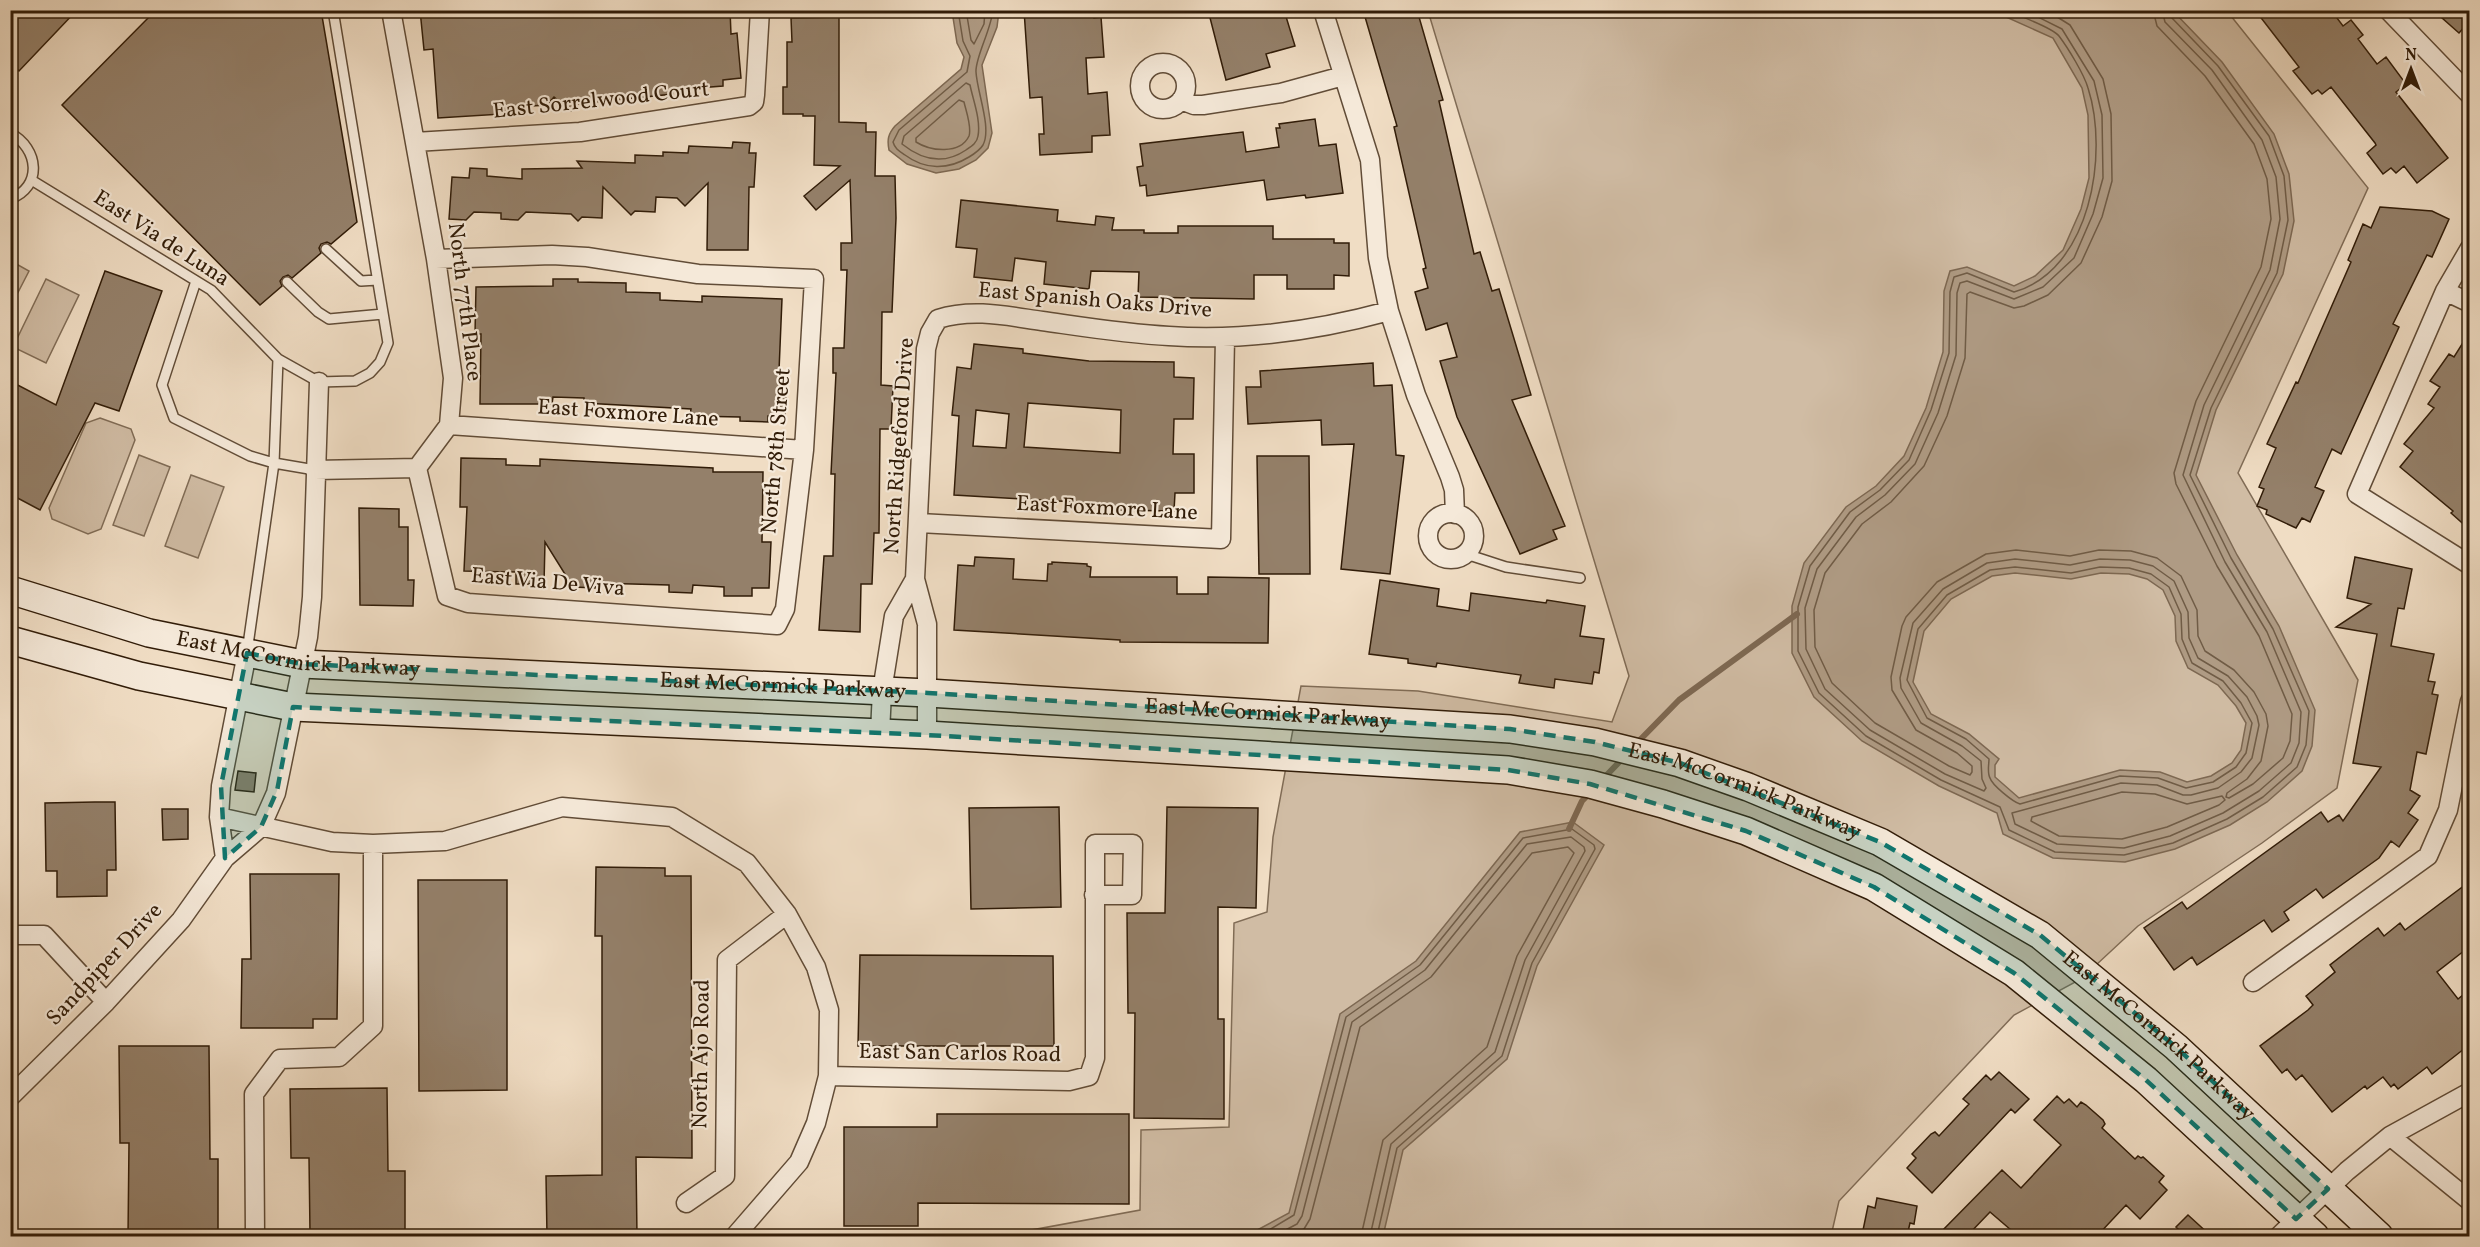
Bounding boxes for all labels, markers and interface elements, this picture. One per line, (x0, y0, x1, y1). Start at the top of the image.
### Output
north arrow (2381, 39, 2441, 99)
text: N (2405, 45, 2417, 67)
street label: East Sorrelwood Court (491, 74, 711, 128)
street label: East Via de Luna (87, 183, 235, 295)
street label: North 77th Place (439, 221, 489, 383)
street label: East Spanish Oaks Drive (977, 275, 1213, 327)
street label: North Ridgeford Drive (877, 337, 923, 555)
street label: North 78th Street (754, 366, 800, 535)
street label: East Foxmore Lane (536, 392, 720, 436)
street label: East Foxmore Lane (1015, 489, 1199, 529)
street label: East Via De Viva (470, 561, 626, 605)
street label: East McCormick Parkway (173, 623, 422, 685)
street label: East McCormick Parkway (659, 665, 907, 707)
street label: East McCormick Parkway (1144, 691, 1392, 737)
street label: East McCormick Parkway (1624, 735, 1866, 848)
street label: Sandpiper Drive (40, 897, 170, 1033)
street label: East McCormick Parkway (2055, 944, 2262, 1129)
street label: North Ajo Road (685, 979, 719, 1129)
street label: East San Carlos Road (858, 1037, 1062, 1071)

